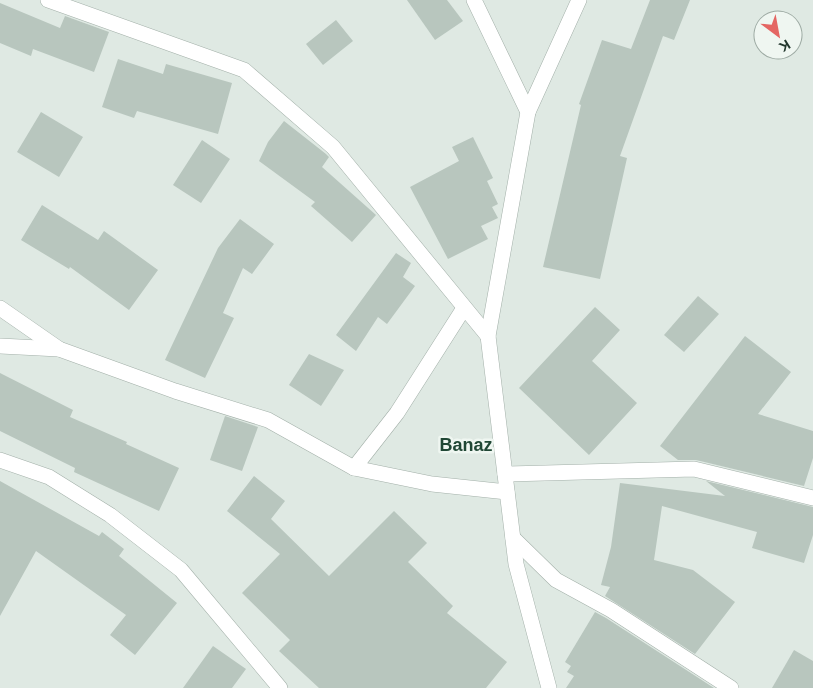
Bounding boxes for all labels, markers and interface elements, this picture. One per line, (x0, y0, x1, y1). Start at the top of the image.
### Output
north arrow (753, 10, 803, 60)
text: K (776, 37, 793, 55)
district label: Banaz (439, 435, 493, 455)

